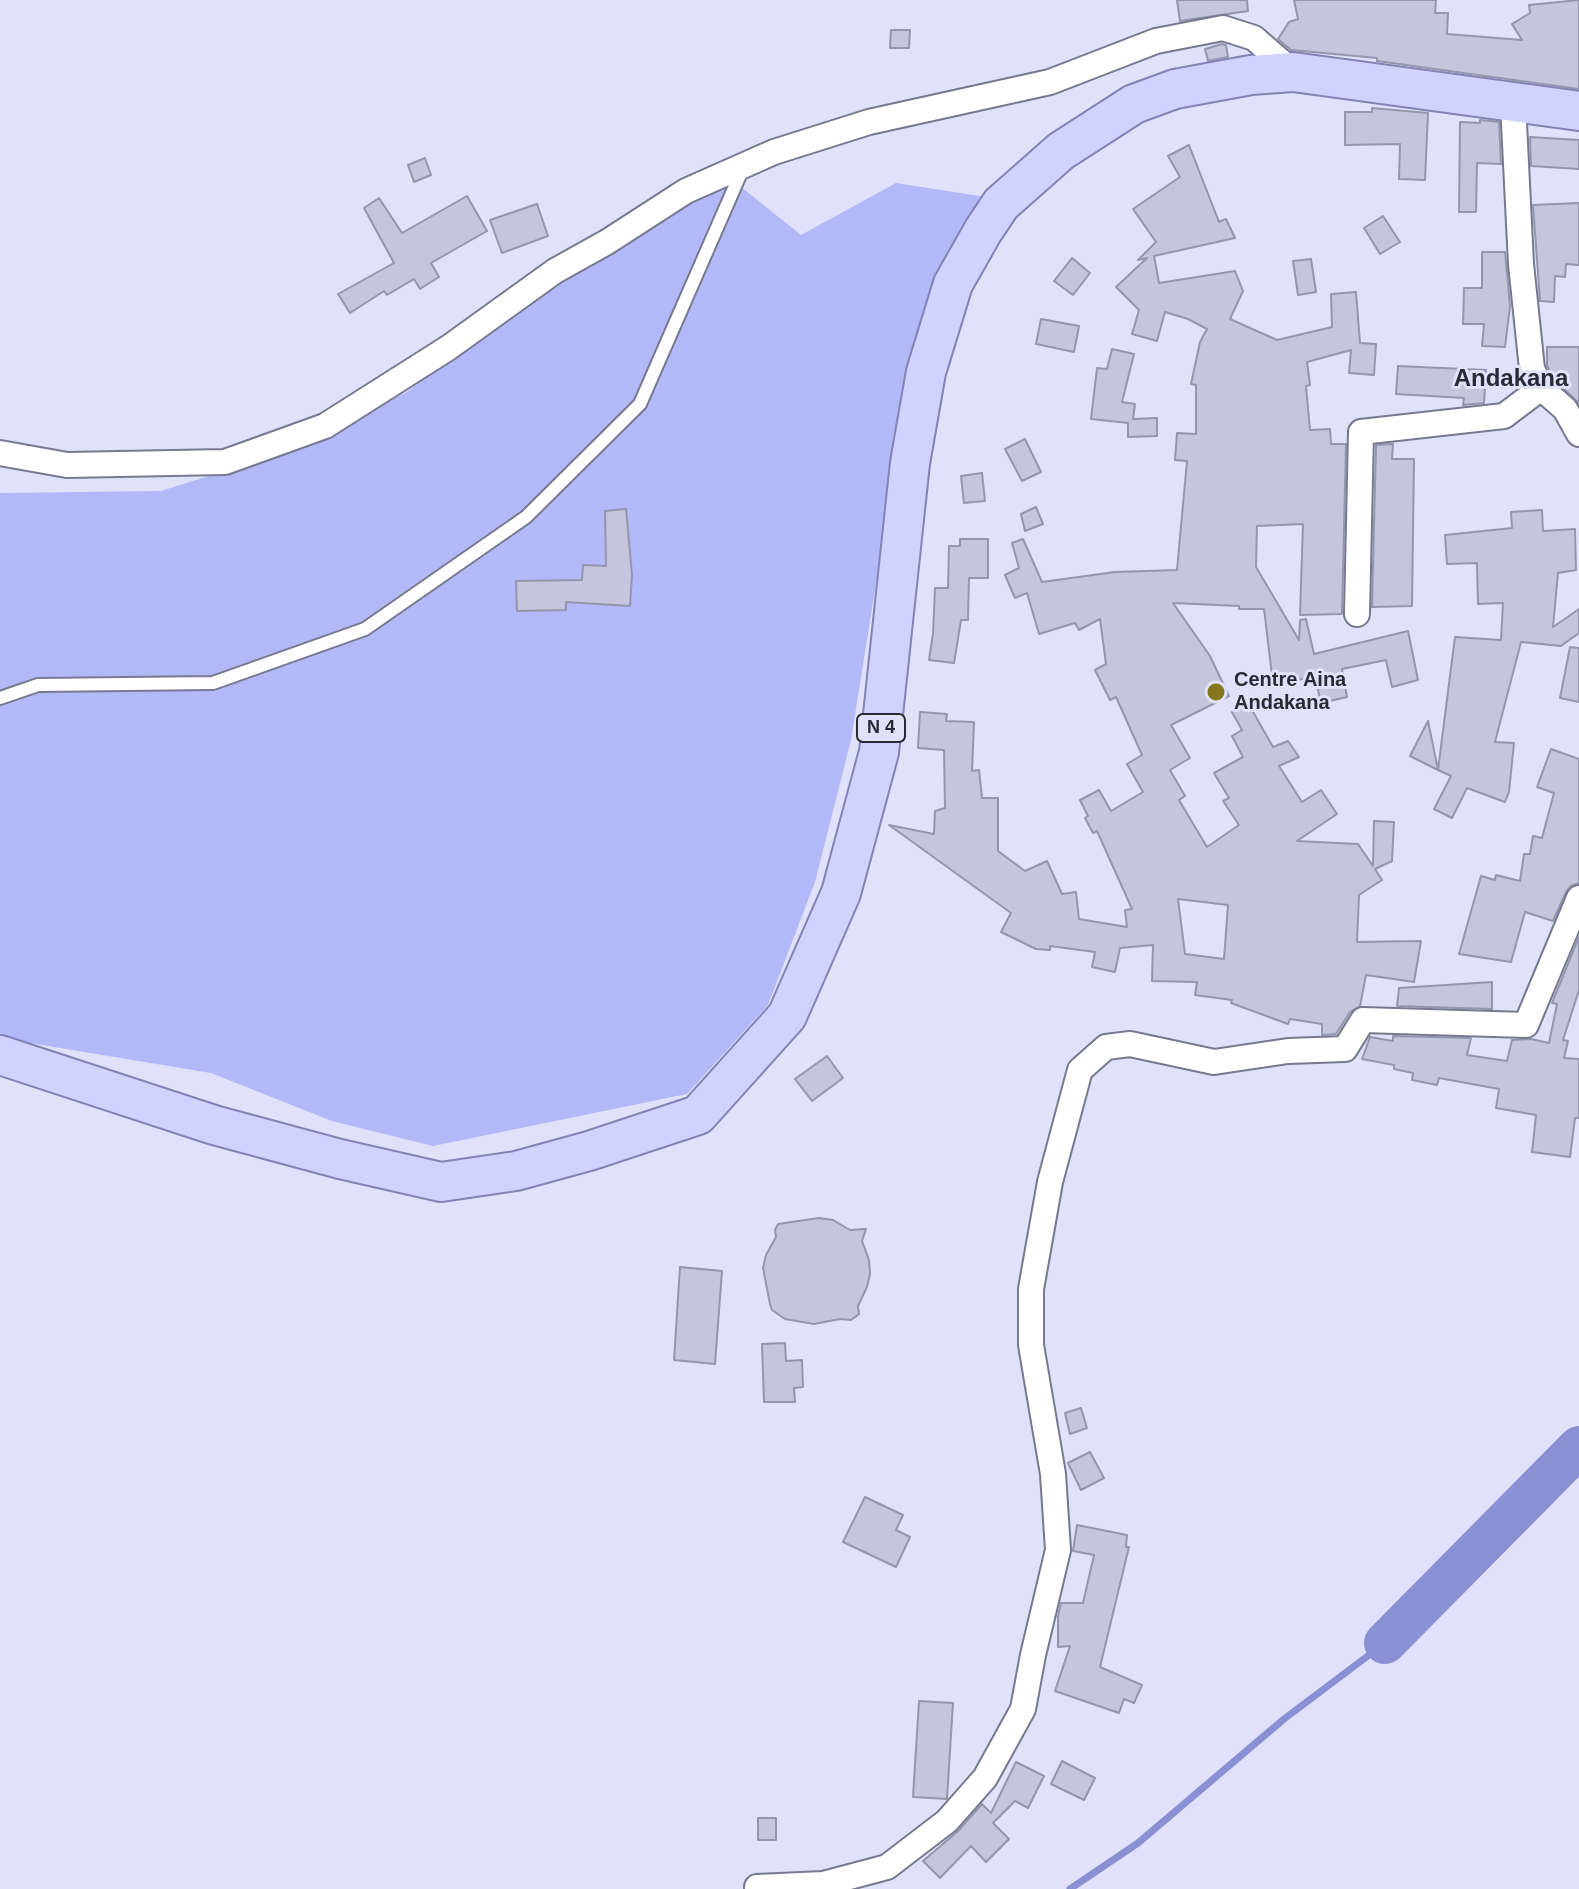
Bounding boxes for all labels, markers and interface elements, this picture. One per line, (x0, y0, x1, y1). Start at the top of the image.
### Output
district label: Andakana (1454, 365, 1568, 393)
place label: Centre Aina Andakana (1234, 668, 1346, 715)
marker: Centre Aina Andakana (1205, 681, 1227, 703)
road number: N 4 (857, 714, 905, 742)

